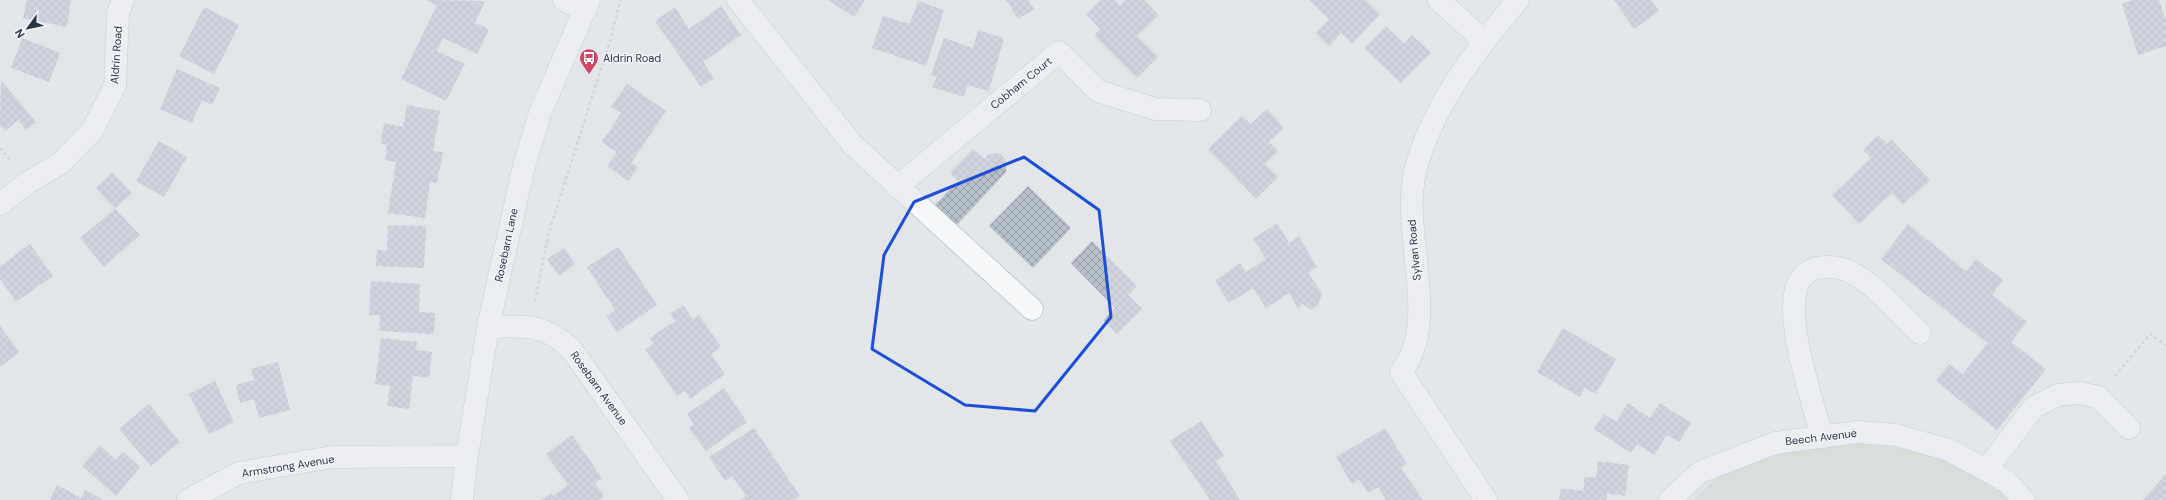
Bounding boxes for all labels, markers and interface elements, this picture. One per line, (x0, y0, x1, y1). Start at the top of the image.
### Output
north arrow (8, 8, 48, 48)
street label: Aldrin Road (107, 25, 125, 85)
text: N (12, 26, 28, 41)
bus stop icon: Aldrin Road (578, 47, 600, 75)
place label: Aldrin Road (603, 51, 661, 65)
street label: Cobham Court (987, 54, 1055, 112)
street label: Rosebarn Lane (491, 207, 521, 283)
street label: Sylvan Road (1404, 219, 1424, 281)
street label: Rosebarn Avenue (567, 348, 631, 428)
street label: Beech Avenue (1784, 426, 1858, 448)
street label: Armstrong Avenue (241, 452, 335, 480)

